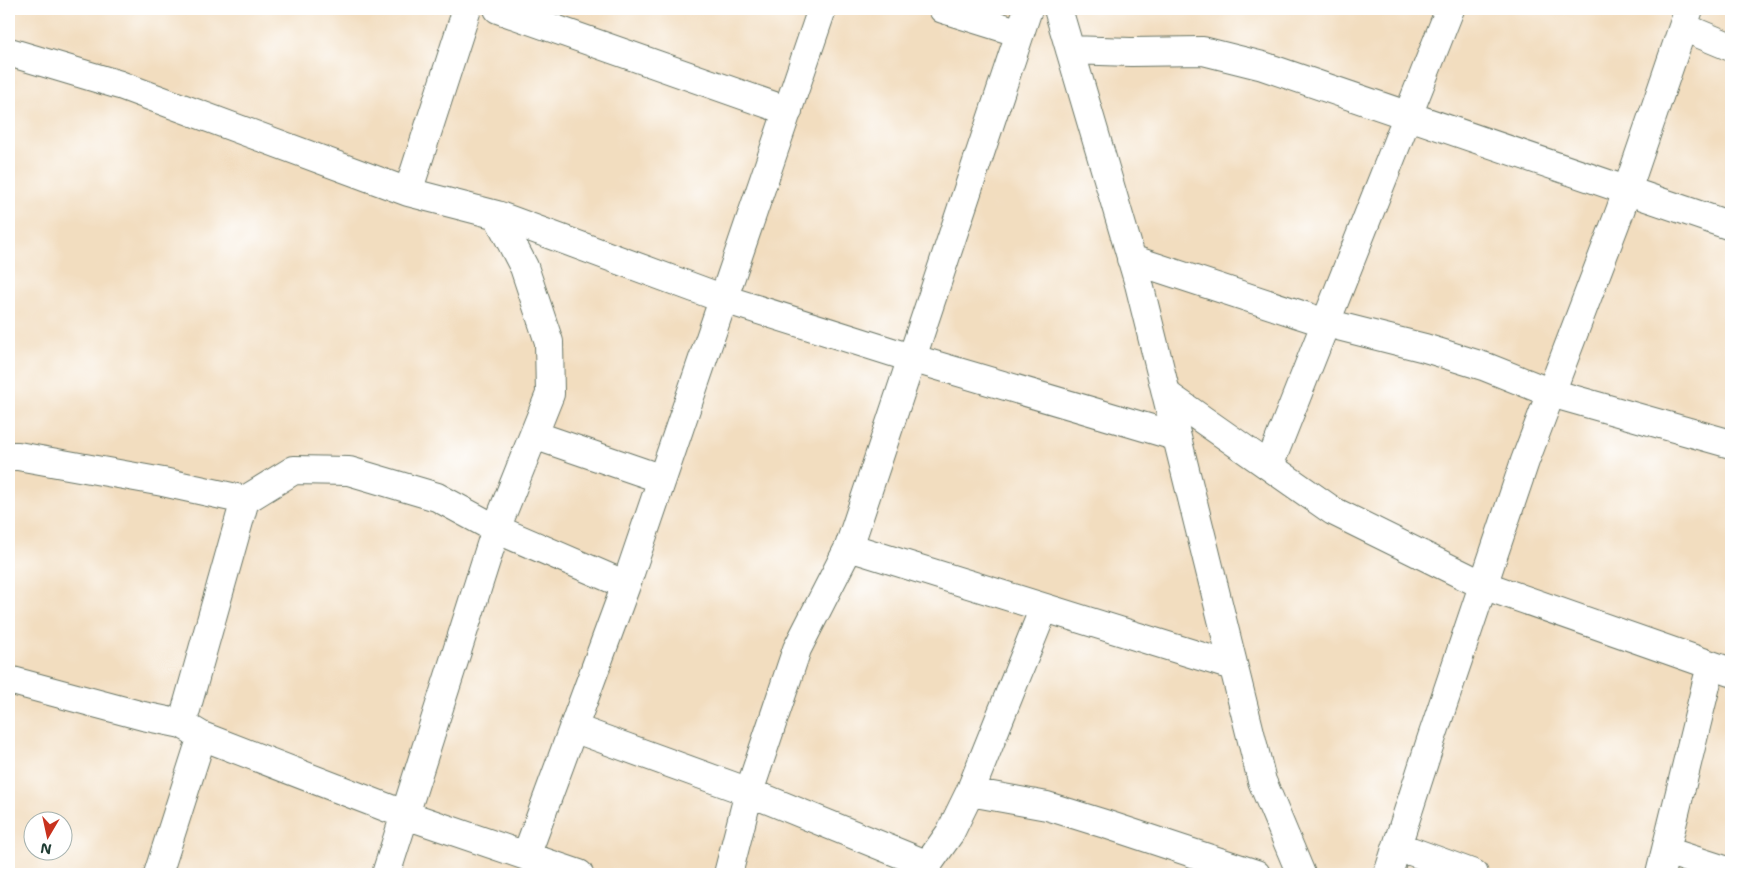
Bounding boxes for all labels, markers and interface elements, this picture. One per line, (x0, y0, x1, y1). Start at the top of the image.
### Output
north arrow (22, 810, 72, 860)
text: N (39, 839, 53, 859)

